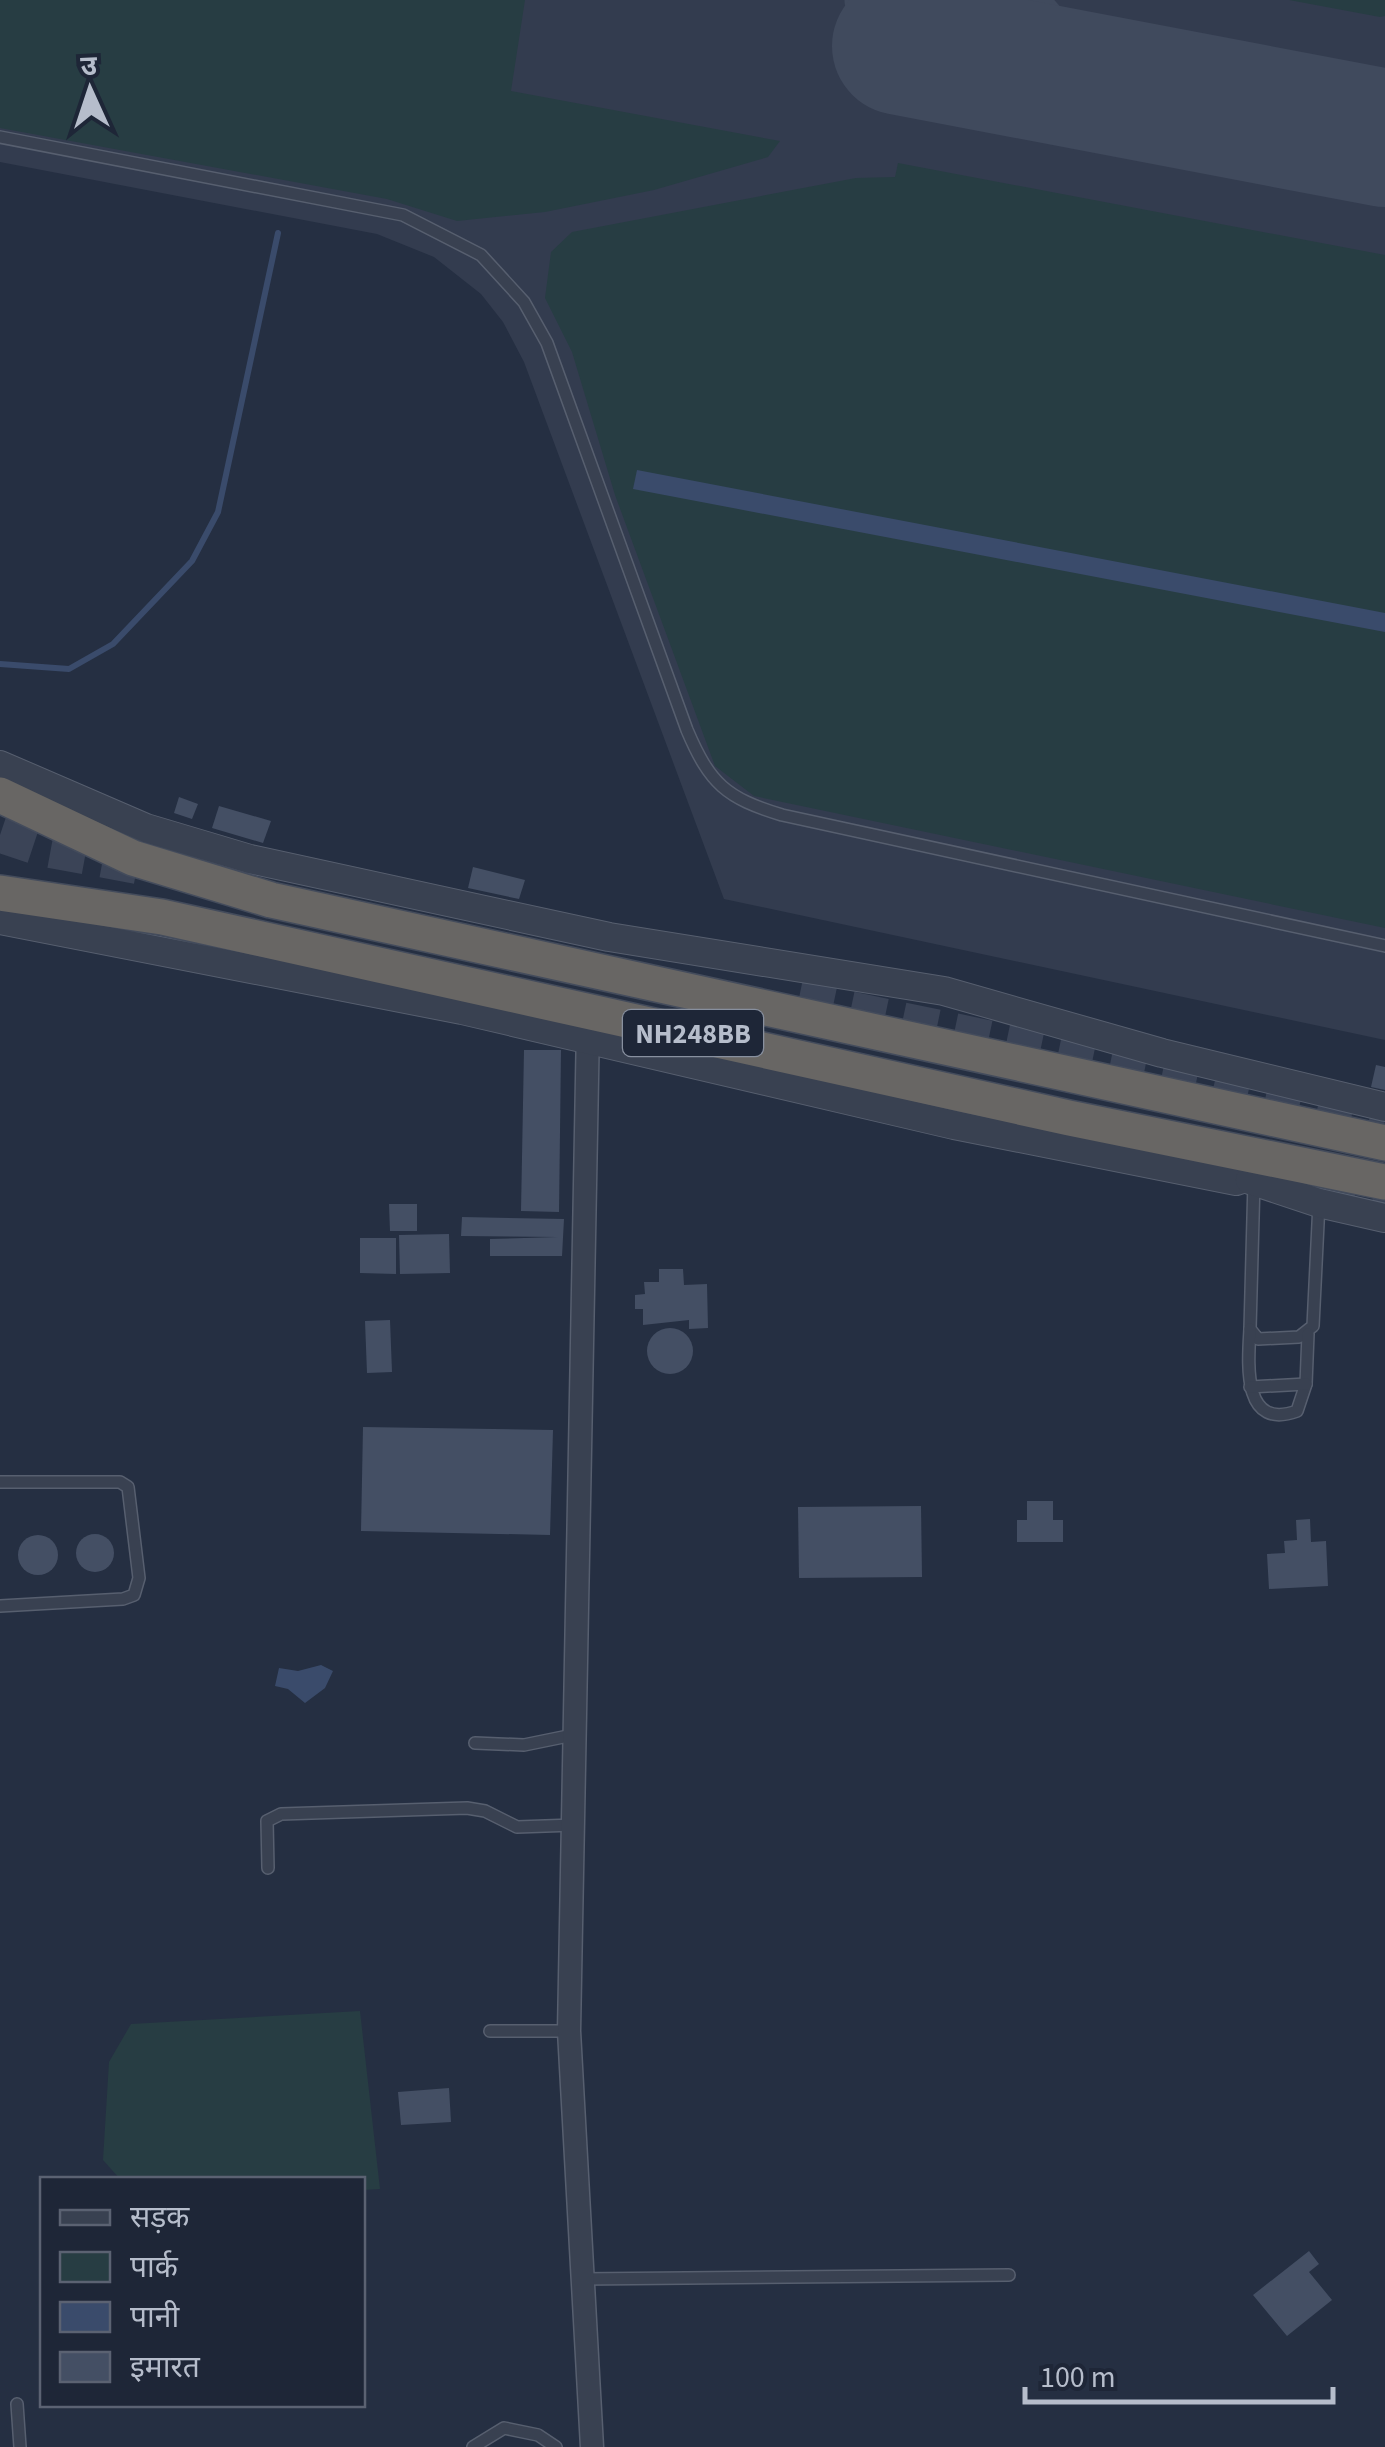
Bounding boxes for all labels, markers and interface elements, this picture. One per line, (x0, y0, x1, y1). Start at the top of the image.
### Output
north arrow (40, 40, 140, 140)
text: उ (80, 46, 99, 86)
road number: NH248BB (623, 1010, 763, 1056)
legend (40, 2177, 365, 2407)
text: सड़क (130, 2196, 190, 2239)
text: पार्क (130, 2246, 179, 2289)
text: पानी (130, 2296, 180, 2339)
scale bar (1025, 2342, 1332, 2404)
text: इमारत (130, 2346, 201, 2389)
text: 100 m (1040, 2356, 1116, 2399)

